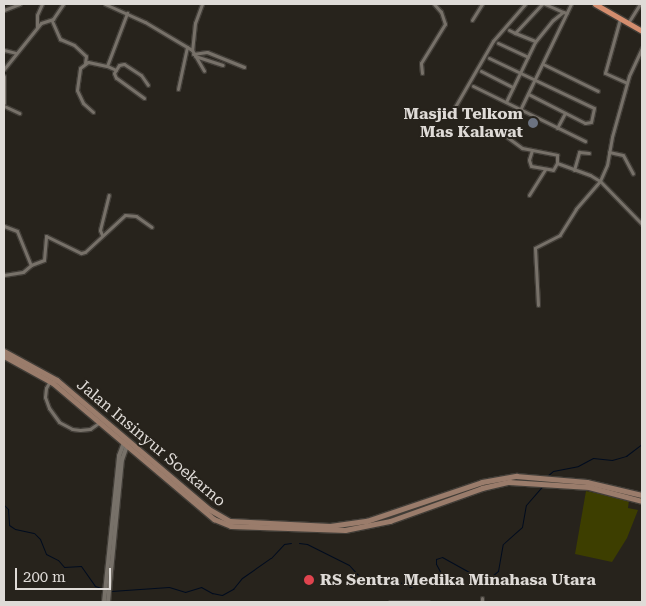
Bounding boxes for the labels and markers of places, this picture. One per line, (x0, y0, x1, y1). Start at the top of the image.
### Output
place label: Masjid Telkom Mas Kalawat (403, 104, 523, 142)
marker: Masjid Telkom Mas Kalawat (527, 117, 539, 129)
place label: RS Sentra Medika Minahasa Utara (320, 570, 596, 590)
marker: RS Sentra Medika Minahasa Utara (302, 573, 316, 587)

